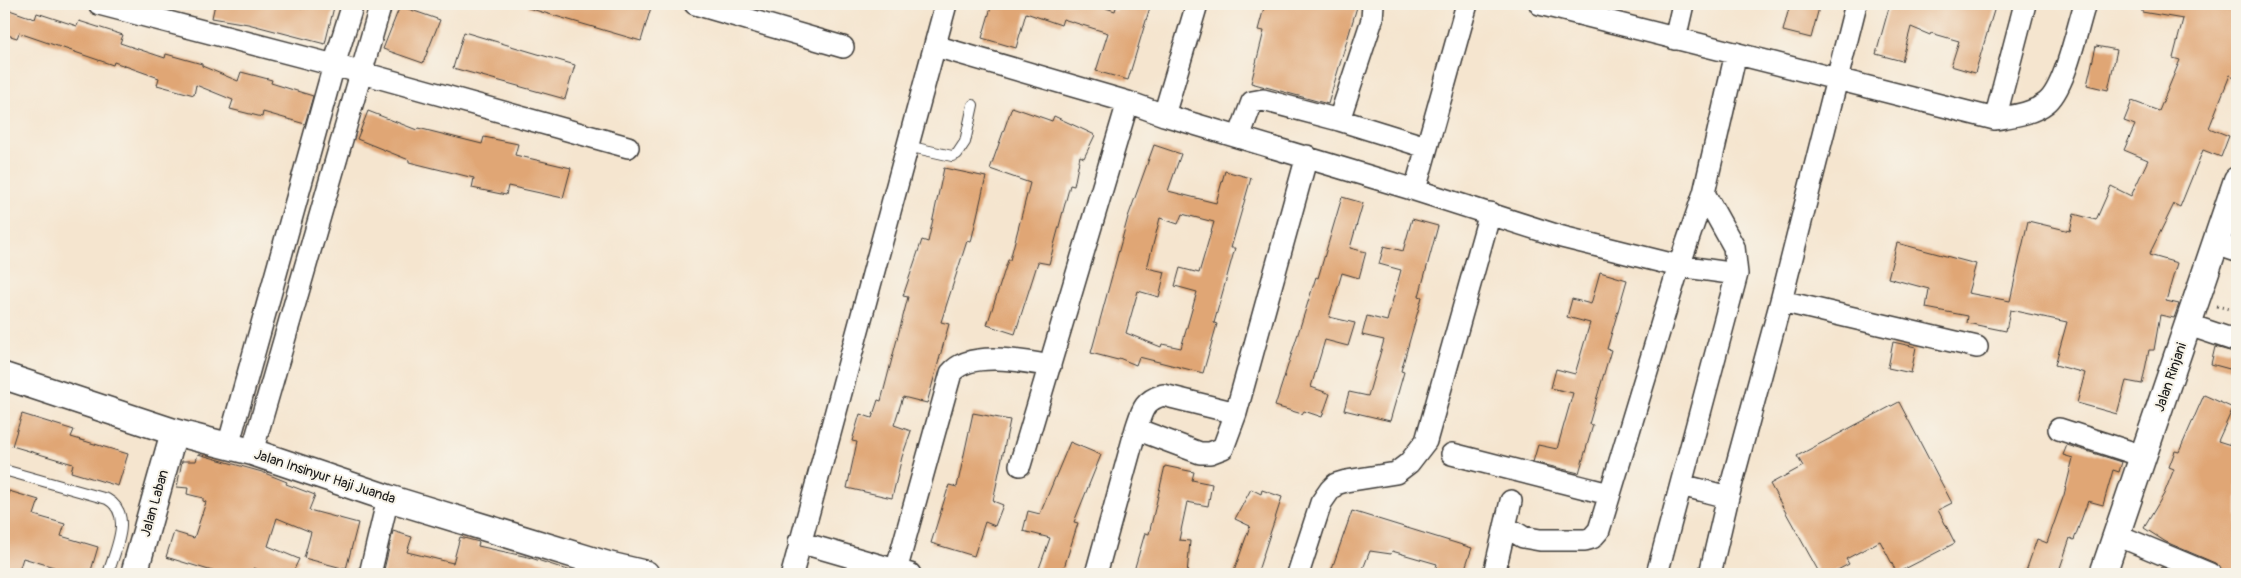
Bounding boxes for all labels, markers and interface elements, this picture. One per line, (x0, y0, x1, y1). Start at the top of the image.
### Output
street label: Jalan Rinjani (2151, 340, 2190, 414)
street label: Jalan Insinyur Haji Juanda (252, 446, 398, 507)
street label: Jalan Laban (137, 468, 172, 539)

